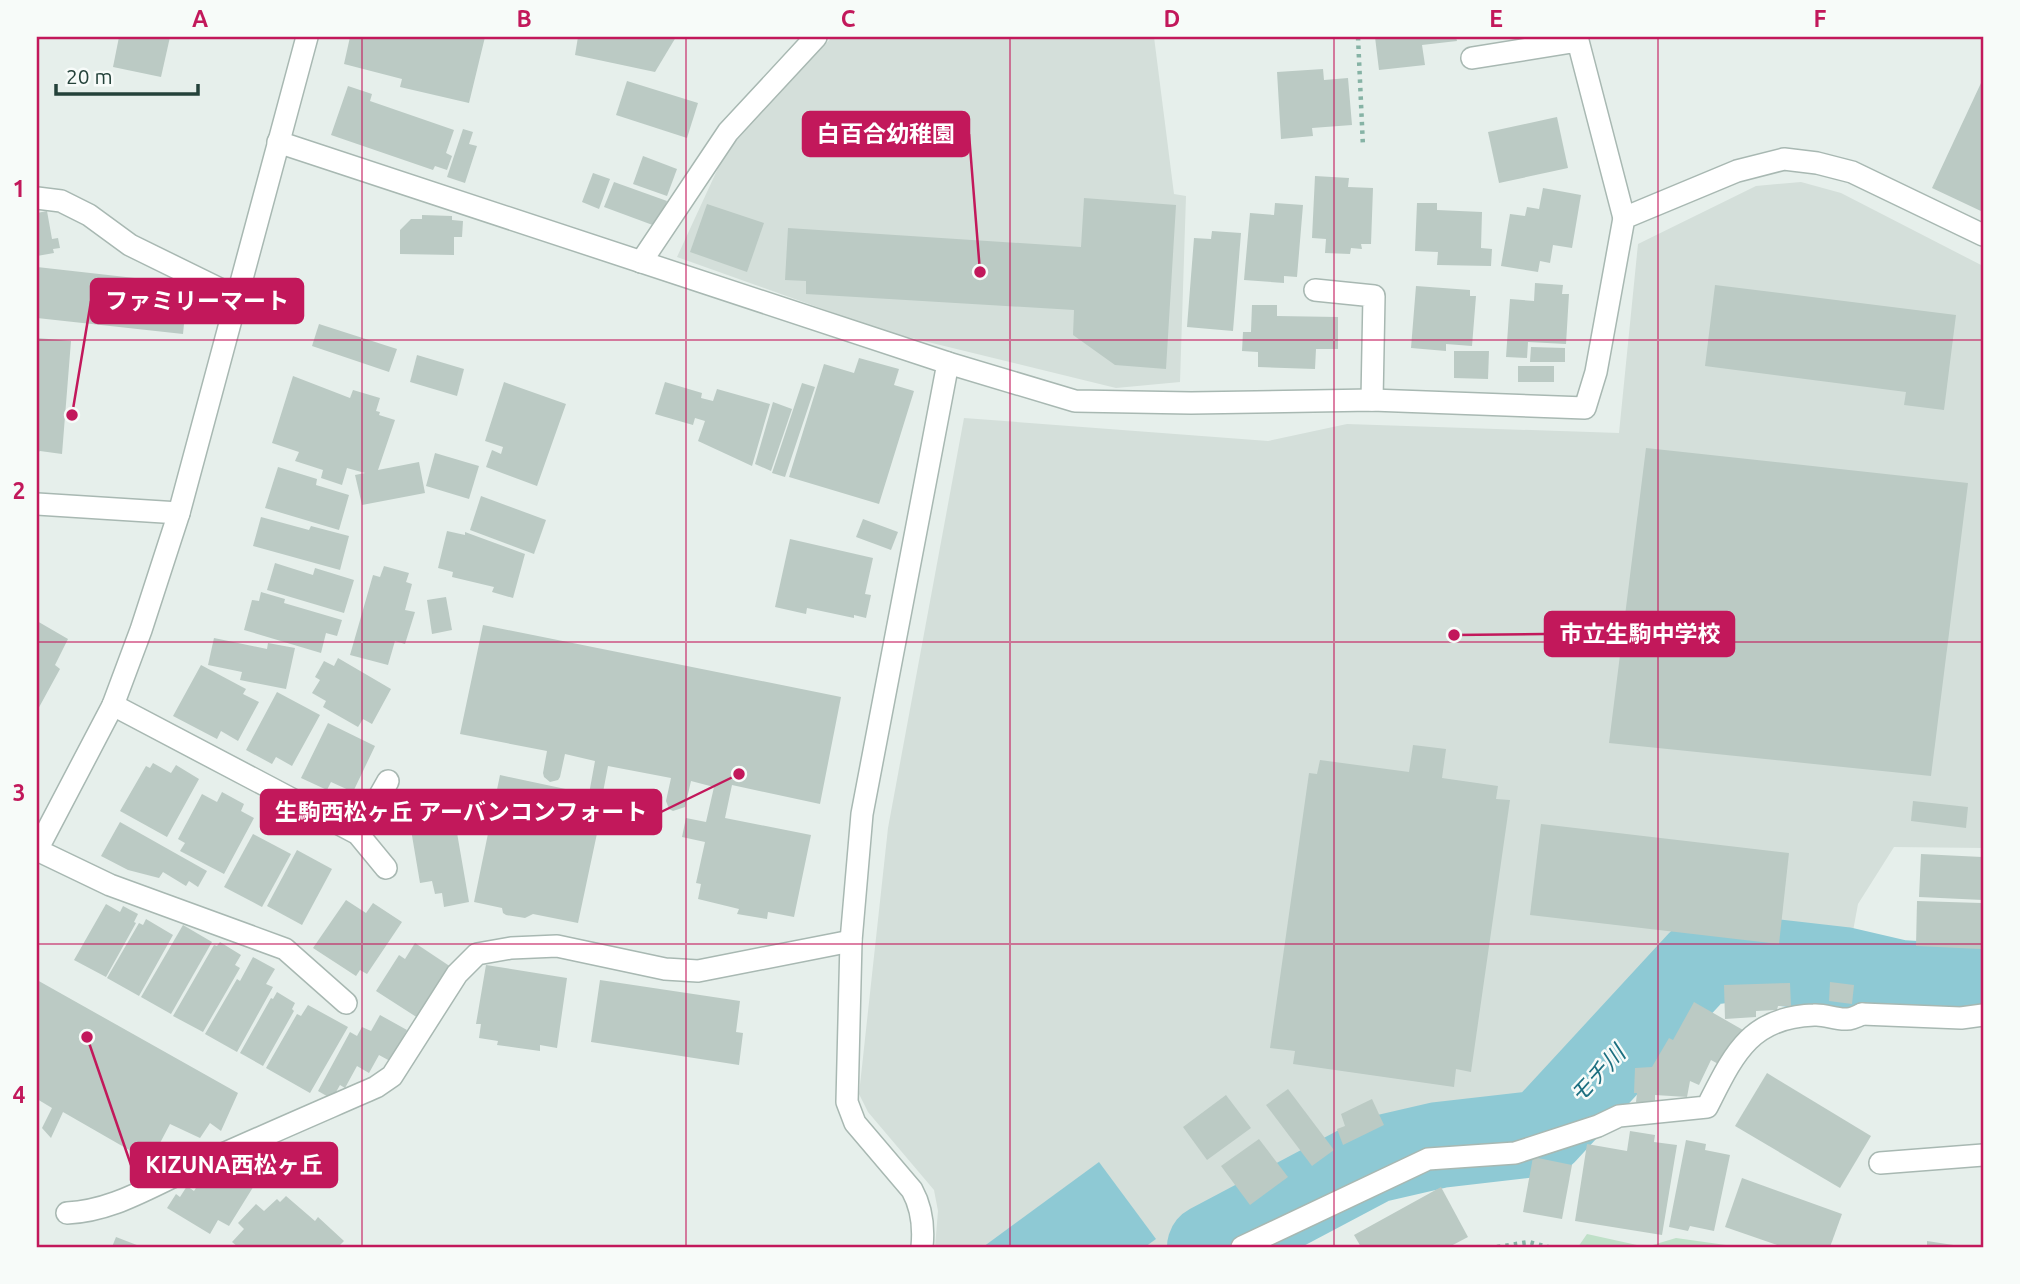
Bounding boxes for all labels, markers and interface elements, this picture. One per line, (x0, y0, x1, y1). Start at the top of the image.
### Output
text: A (192, 6, 208, 31)
text: B (516, 6, 532, 31)
text: C (841, 6, 856, 31)
text: D (1164, 6, 1180, 31)
text: E (1489, 6, 1503, 31)
text: F (1814, 6, 1827, 31)
scale bar (56, 52, 198, 96)
text: 20 m (66, 64, 113, 88)
callout: 白百合幼稚園 (803, 112, 969, 156)
text: 白百合幼稚園 (817, 121, 955, 146)
text: 1 (13, 176, 25, 201)
callout: ファミリーマート (91, 279, 303, 323)
text: ファミリーマート (105, 288, 289, 313)
text: 2 (13, 478, 25, 503)
callout: 市立生駒中学校 (1545, 612, 1734, 656)
text: 市立生駒中学校 (1560, 621, 1721, 646)
text: 3 (13, 780, 25, 805)
callout: 生駒西松ヶ丘 アーバンコンフォート (261, 790, 661, 834)
text: 生駒西松ヶ丘 アーバンコンフォート (275, 799, 647, 824)
water label: モチ川 (1564, 1038, 1632, 1108)
text: 4 (13, 1082, 26, 1107)
callout: KIZUNA西松ヶ丘 (131, 1143, 337, 1187)
text: KIZUNA西松ヶ丘 (145, 1152, 323, 1177)

